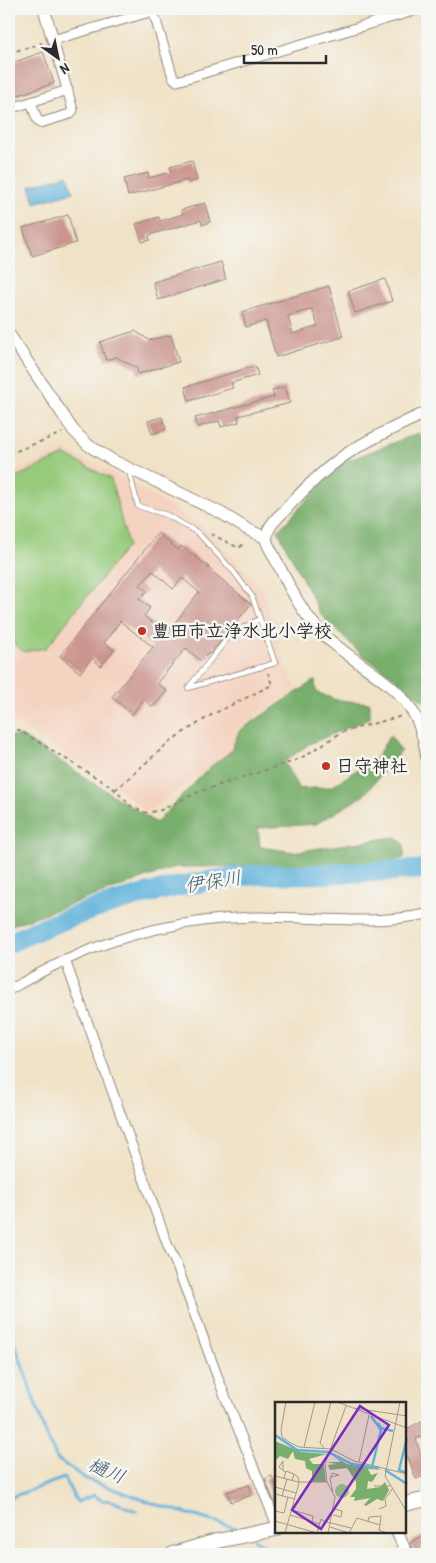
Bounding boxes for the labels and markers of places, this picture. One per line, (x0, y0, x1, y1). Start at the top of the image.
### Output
place label: 豊田市立浄水北小学校 (152, 618, 332, 643)
marker: 豊田市立浄水北小学校 (136, 625, 148, 637)
place label: 日守神社 (336, 753, 408, 778)
marker: 日守神社 (320, 760, 332, 772)

